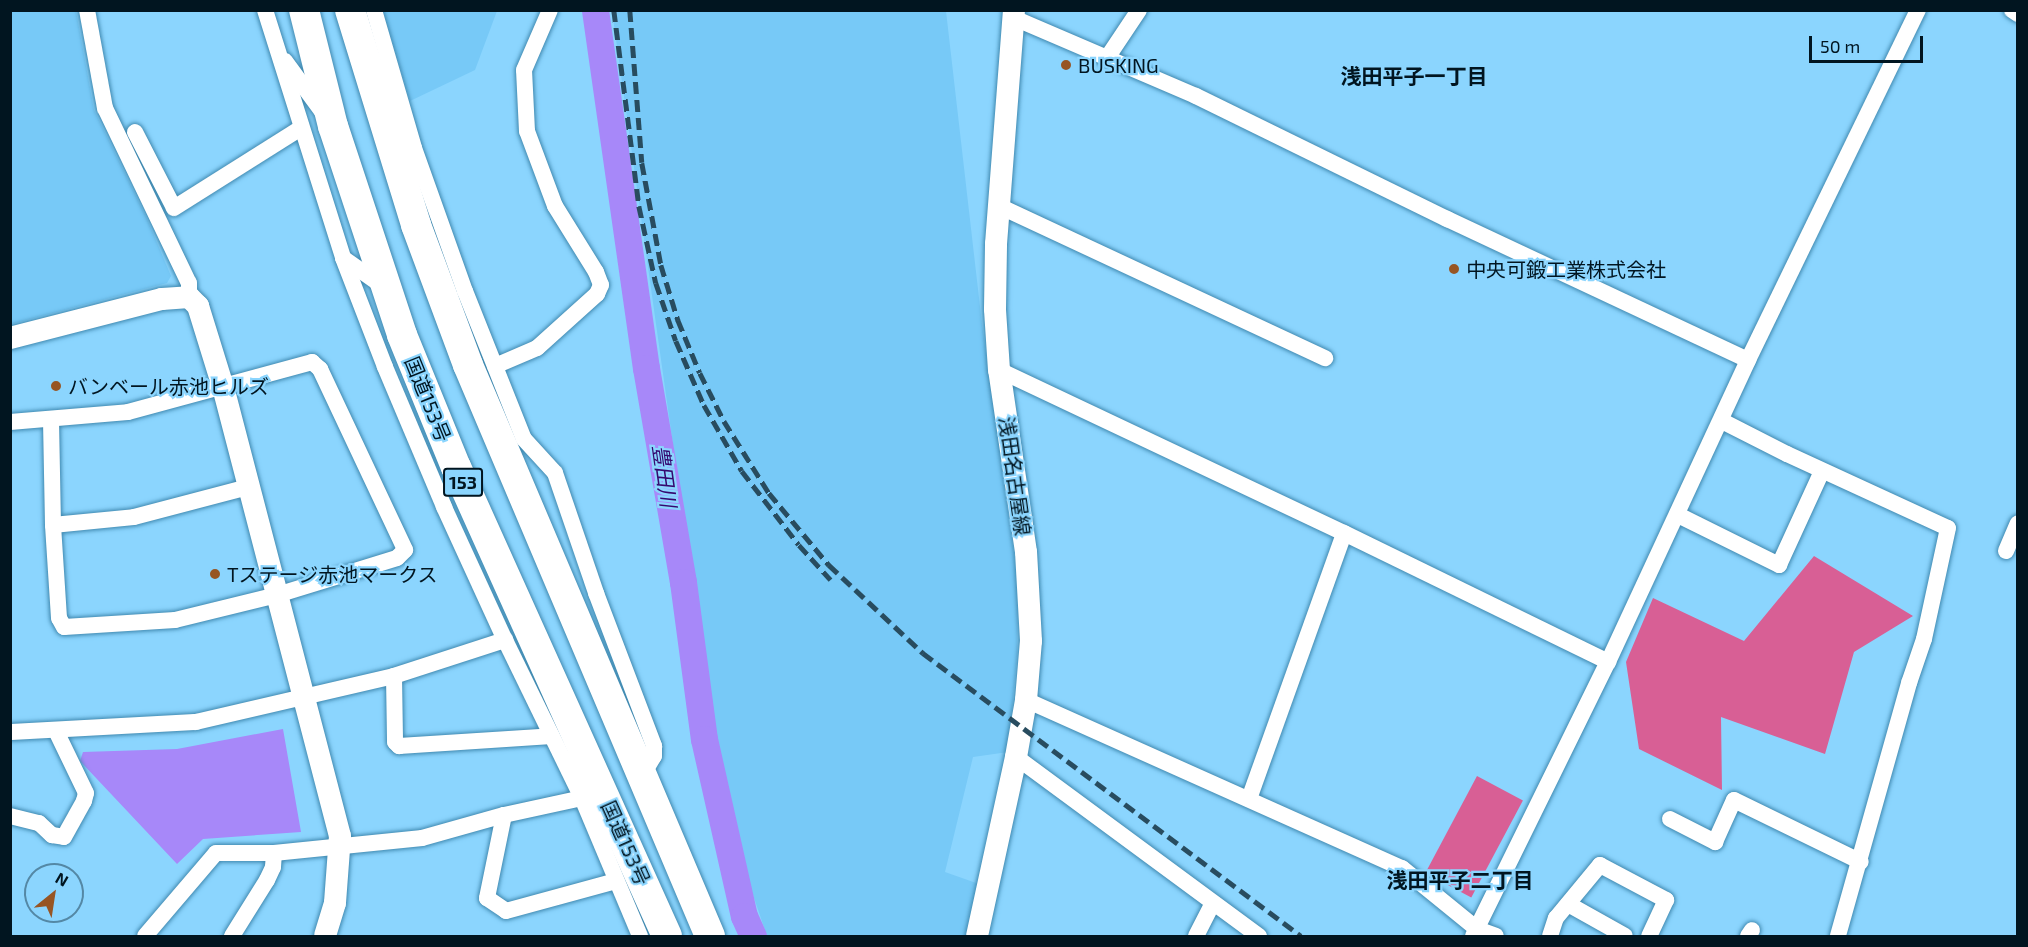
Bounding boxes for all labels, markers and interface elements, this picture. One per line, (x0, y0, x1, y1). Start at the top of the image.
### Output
scale bar (1812, 24, 1926, 62)
text: 50 m (1820, 35, 1860, 57)
place label: BUSKING (1078, 53, 1159, 77)
marker: BUSKING (1059, 58, 1073, 72)
district label: 浅田平子一丁目 (1341, 63, 1487, 89)
place label: 中央可鍛工業株式会社 (1466, 257, 1666, 281)
marker: 中央可鍛工業株式会社 (1447, 262, 1461, 276)
street label: 国道153号 (400, 353, 456, 445)
place label: バンベール赤池ヒルズ (68, 374, 268, 398)
marker: バンベール赤池ヒルズ (49, 379, 63, 393)
street label: 浅田名古屋線 (995, 415, 1035, 537)
water label: 豊田川 (648, 443, 682, 509)
road number: 153 (442, 467, 484, 497)
place label: Tステージ赤池マークス (227, 562, 439, 586)
marker: Tステージ赤池マークス (208, 567, 222, 581)
street label: 国道153号 (597, 797, 655, 889)
north arrow (24, 863, 84, 923)
district label: 浅田平子二丁目 (1387, 867, 1533, 893)
text: N (52, 868, 72, 890)

